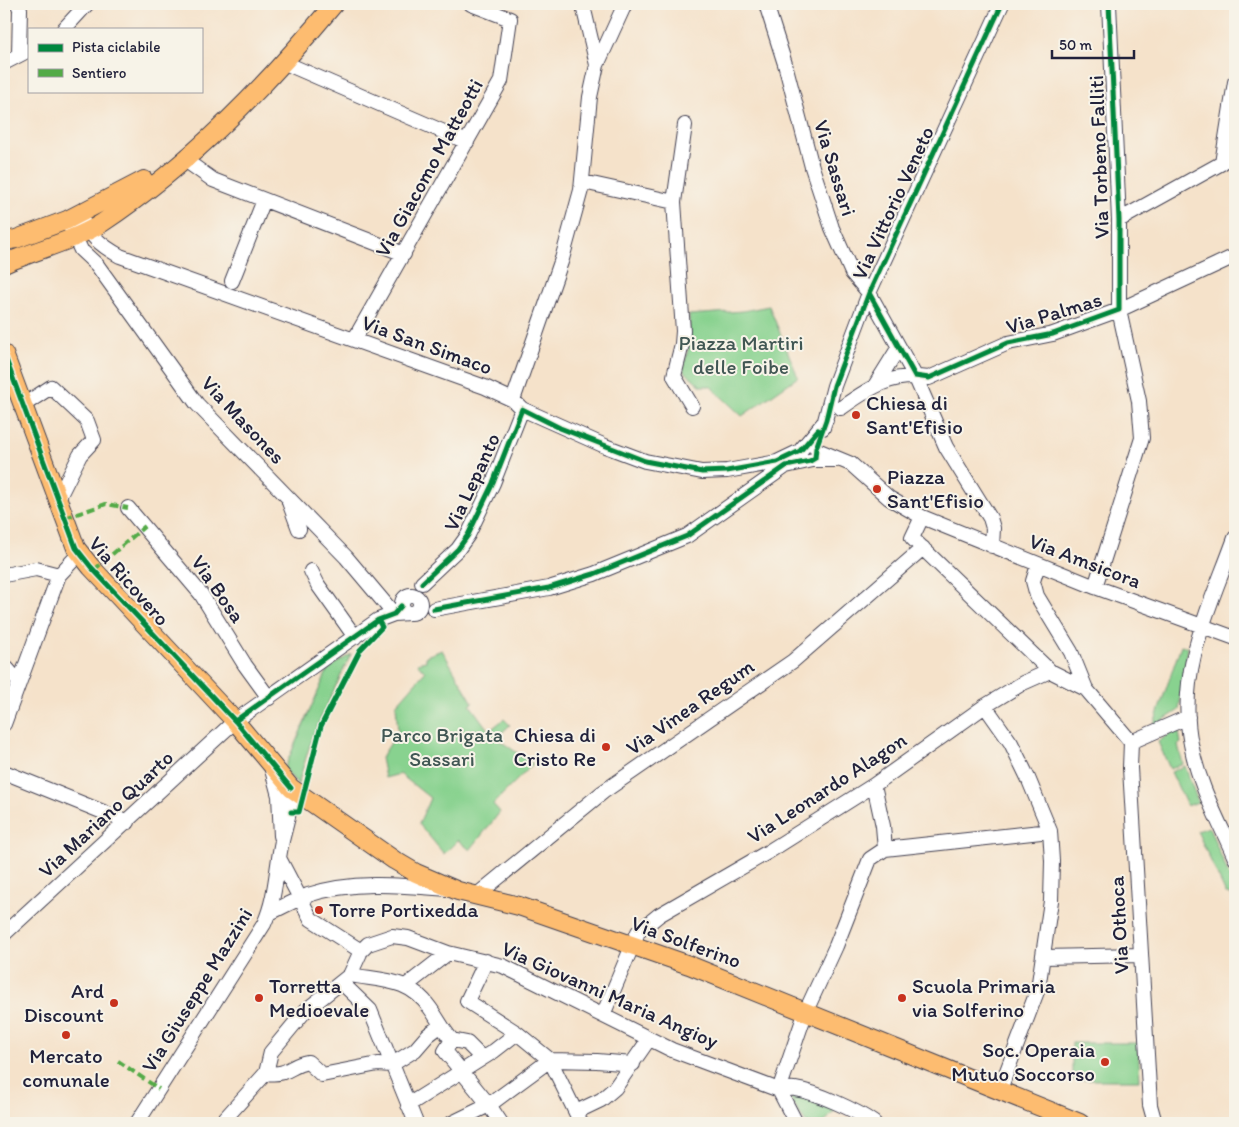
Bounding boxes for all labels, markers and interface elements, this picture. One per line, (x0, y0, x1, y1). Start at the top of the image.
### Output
legend (28, 28, 202, 92)
scale bar (1052, 28, 1134, 60)
text: 50 m (1059, 36, 1092, 54)
text: Pista ciclabile (72, 38, 161, 56)
text: Sentiero (72, 64, 126, 82)
street label: Via Giacomo Matteotti (369, 74, 488, 261)
street label: Via Torbeno Falliti (1083, 75, 1114, 239)
street label: Via Sassari (809, 117, 862, 219)
street label: Via Vittorio Veneto (846, 122, 939, 284)
street label: Via Palmas (1003, 286, 1105, 339)
street label: Via San Simaco (359, 309, 496, 380)
park label: Piazza Martiri delle Foibe (679, 330, 803, 379)
street label: Via Masones (196, 370, 290, 469)
place label: Chiesa di Sant'Efisio (866, 390, 963, 439)
marker: Chiesa di Sant'Efisio (850, 409, 862, 421)
street label: Via Lepanto (438, 429, 505, 535)
place label: Piazza Sant'Efisio (887, 464, 984, 513)
marker: Piazza Sant'Efisio (871, 483, 883, 495)
street label: Via Amsicora (1026, 528, 1145, 593)
street label: Via Ricovero (84, 531, 175, 631)
street label: Via Bosa (186, 550, 251, 627)
street label: Via Vinea Regum (621, 653, 759, 760)
park label: Parco Brigata Sassari (381, 722, 503, 771)
place label: Chiesa di Cristo Re (514, 722, 596, 771)
street label: Via Leonardo Alagon (742, 727, 911, 848)
marker: Chiesa di Cristo Re (600, 741, 612, 753)
street label: Via Mariano Quarto (33, 745, 178, 883)
street label: Via Othoca (1103, 875, 1134, 975)
place label: Torre Portixedda (329, 897, 479, 922)
street label: Via Giuseppe Mazzini (136, 903, 257, 1077)
marker: Torre Portixedda (313, 904, 325, 916)
street label: Via Solferino (628, 910, 745, 973)
street label: Via Giovanni Maria Angioy (498, 935, 723, 1054)
place label: Torretta Medioevale (269, 973, 369, 1022)
place label: Scuola Primaria via Solferino (912, 973, 1055, 1022)
place label: Ard Discount (24, 978, 104, 1027)
marker: Torretta Medioevale (253, 992, 265, 1004)
marker: Scuola Primaria via Solferino (896, 992, 908, 1004)
marker: Ard Discount (108, 997, 120, 1009)
marker: Mercato comunale (60, 1029, 72, 1041)
place label: Soc. Operaia Mutuo Soccorso (951, 1037, 1095, 1086)
place label: Mercato comunale (22, 1043, 110, 1092)
marker: Soc. Operaia Mutuo Soccorso (1099, 1056, 1111, 1068)

